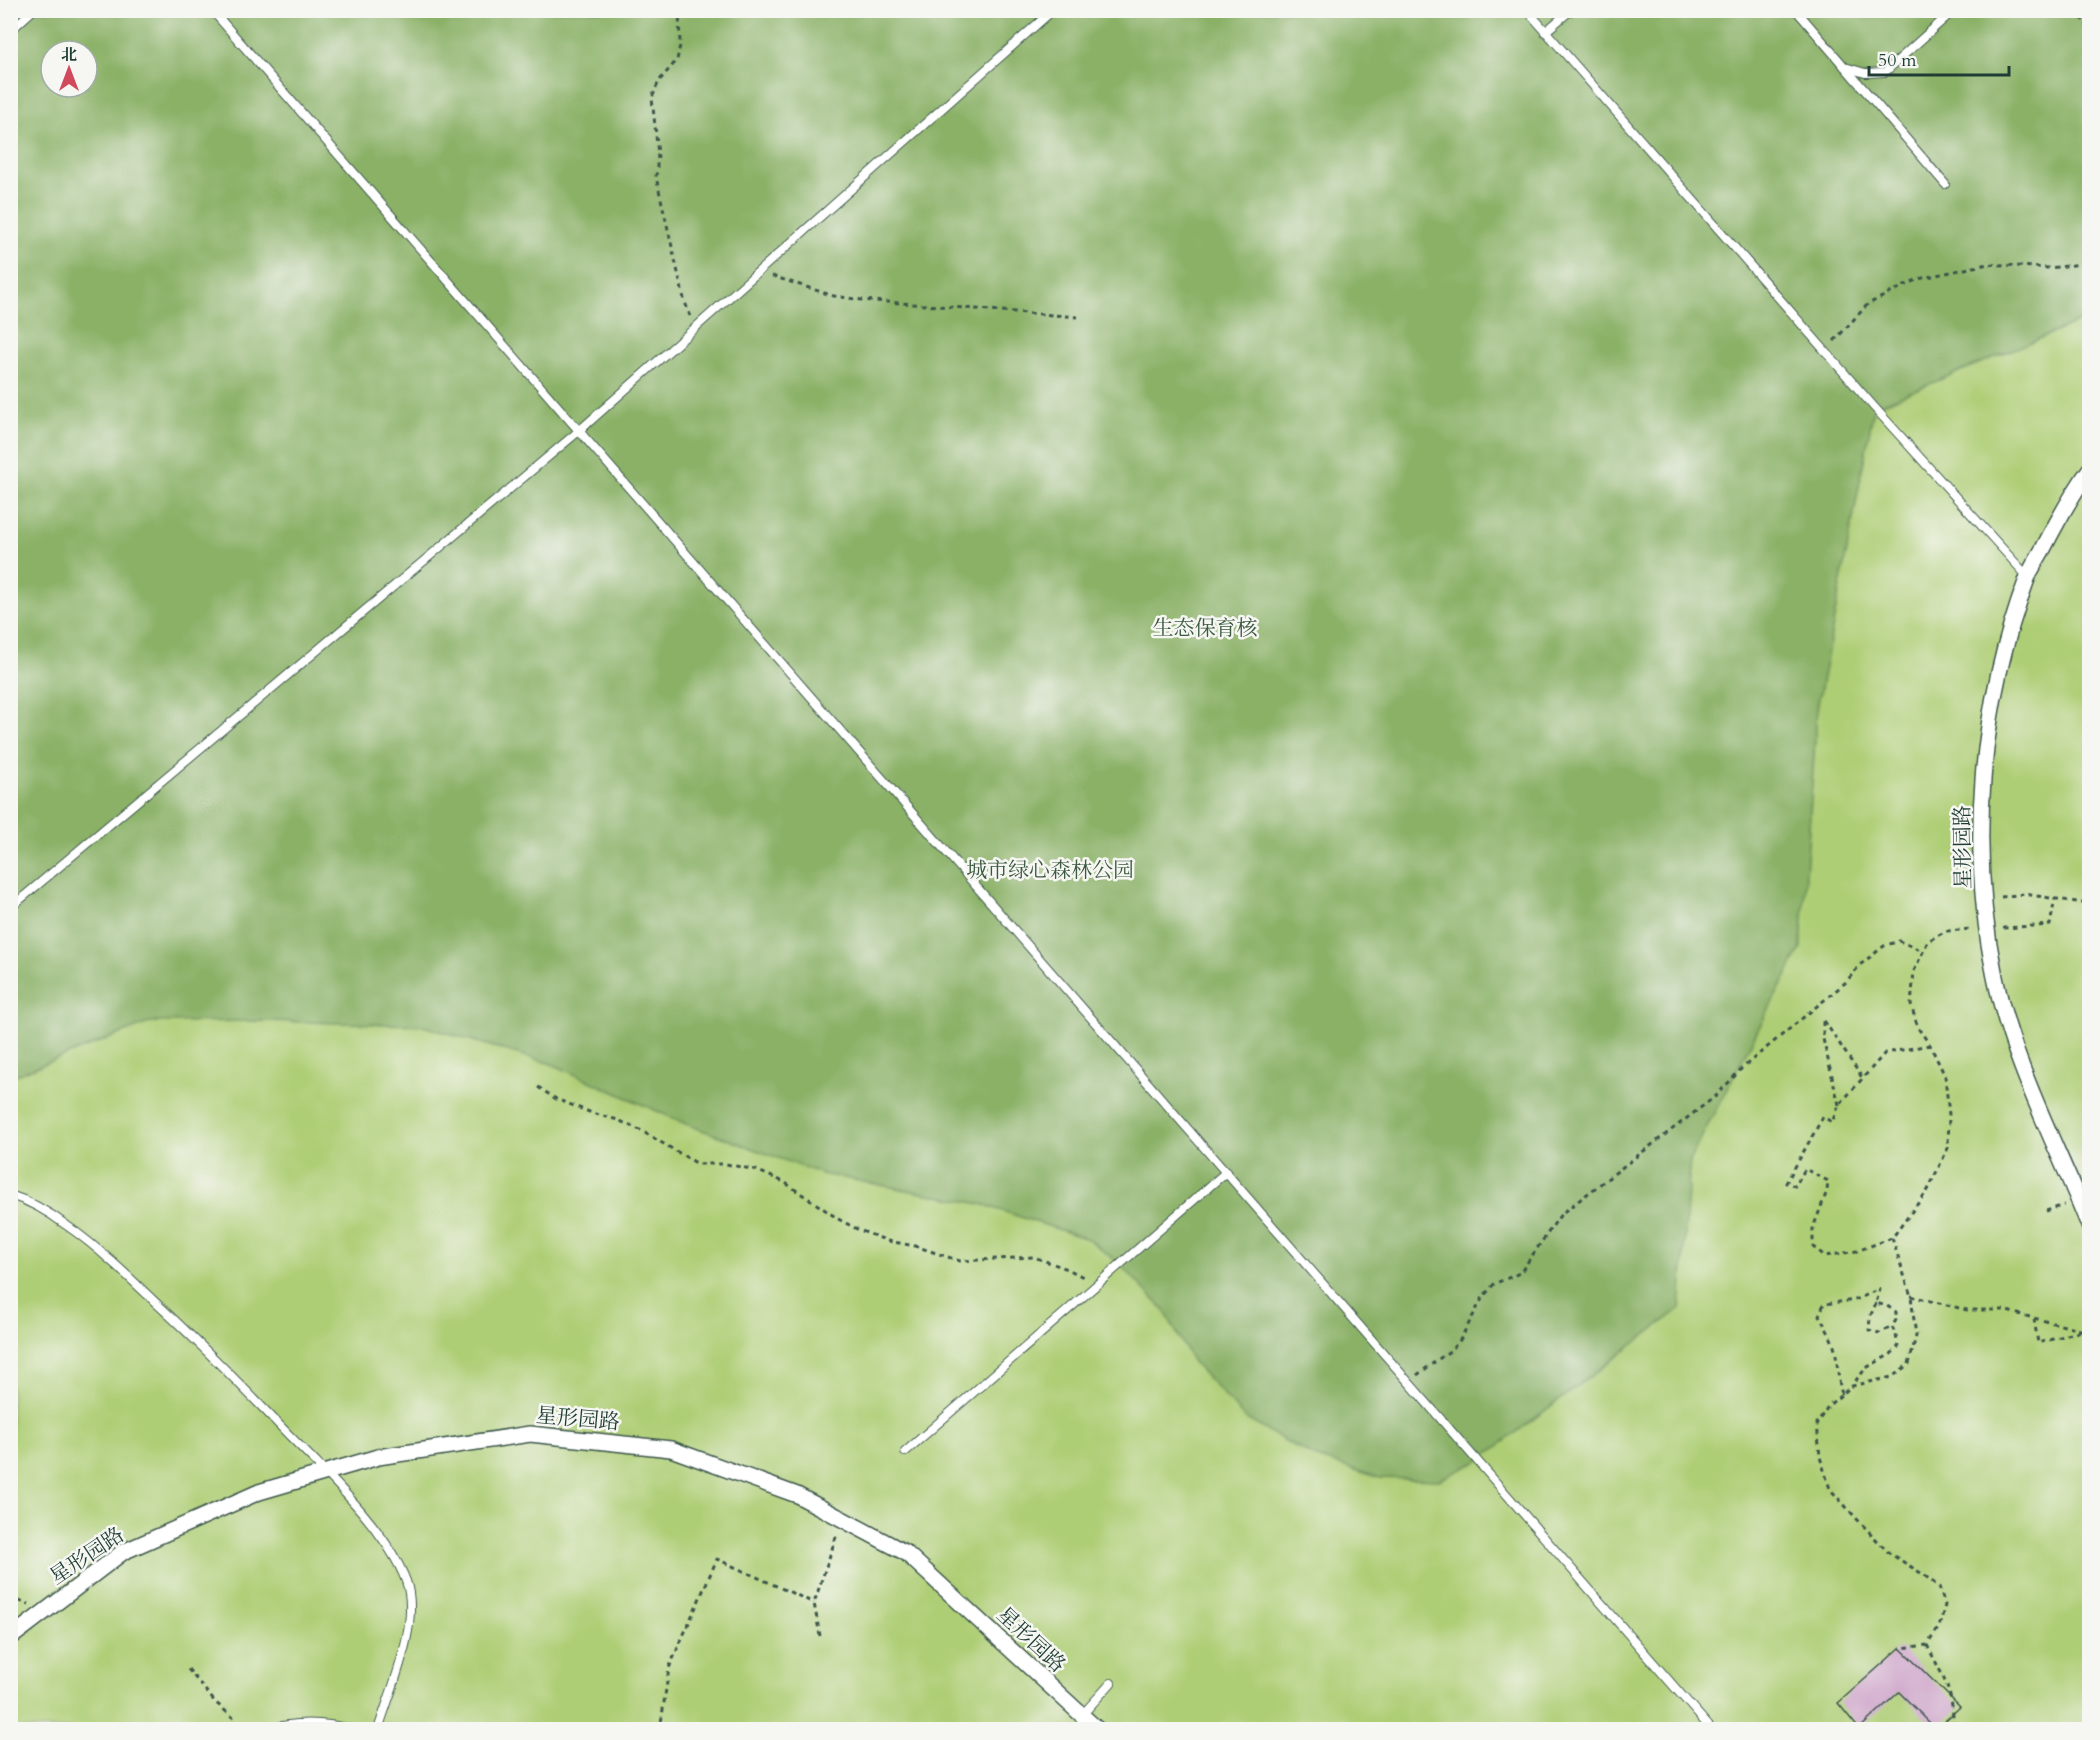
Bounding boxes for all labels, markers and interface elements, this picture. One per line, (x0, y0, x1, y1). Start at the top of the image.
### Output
north arrow (39, 39, 99, 99)
scale bar (1869, 39, 2008, 77)
text: 北 (61, 44, 77, 66)
text: 50 m (1878, 48, 1917, 73)
park label: 生态保育核 (1153, 614, 1258, 643)
street label: 星形园路 (1948, 805, 1978, 889)
park label: 城市绿心森林公园 (966, 856, 1134, 885)
street label: 星形园路 (535, 1401, 621, 1437)
street label: 星形园路 (44, 1520, 130, 1592)
street label: 星形园路 (990, 1601, 1072, 1679)

